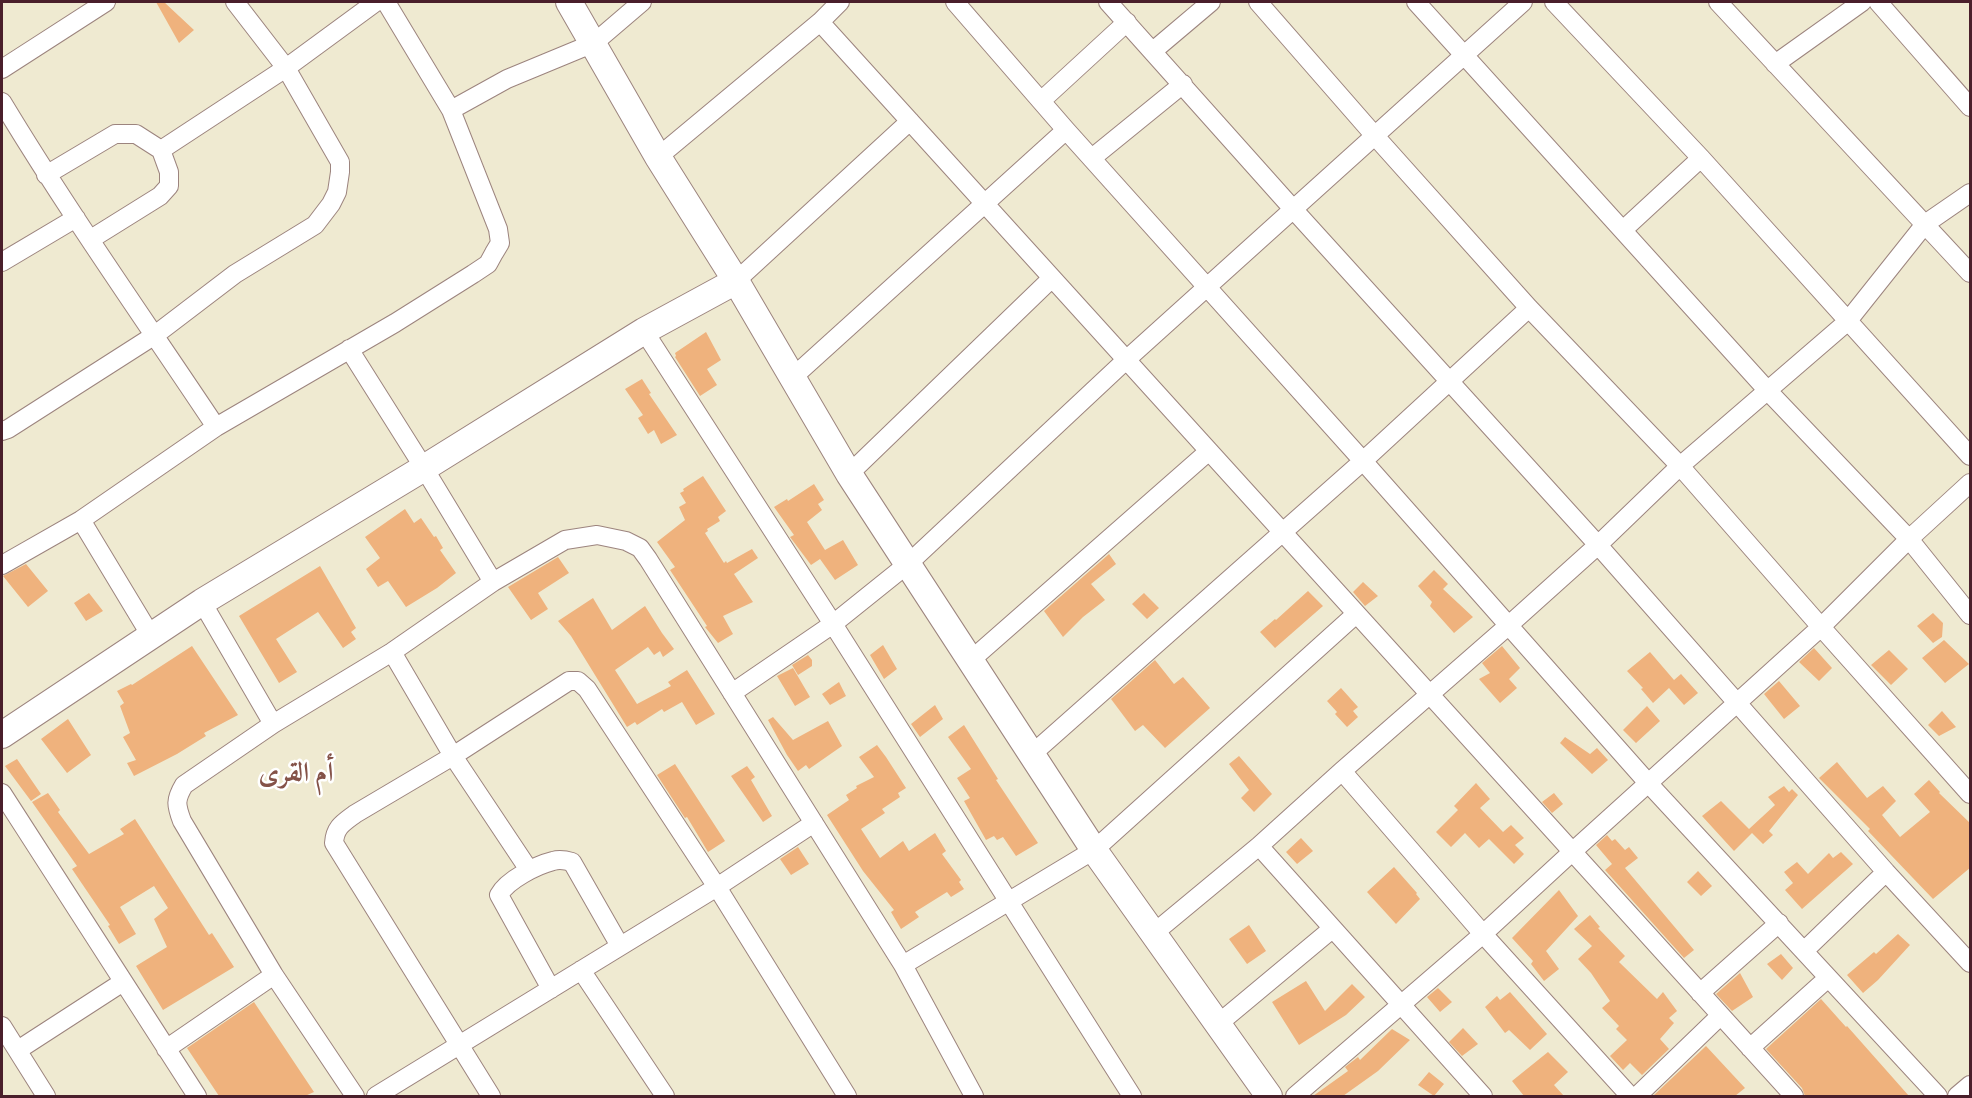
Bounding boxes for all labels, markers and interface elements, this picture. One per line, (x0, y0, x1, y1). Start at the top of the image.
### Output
district label: أم القرى (258, 758, 334, 790)

